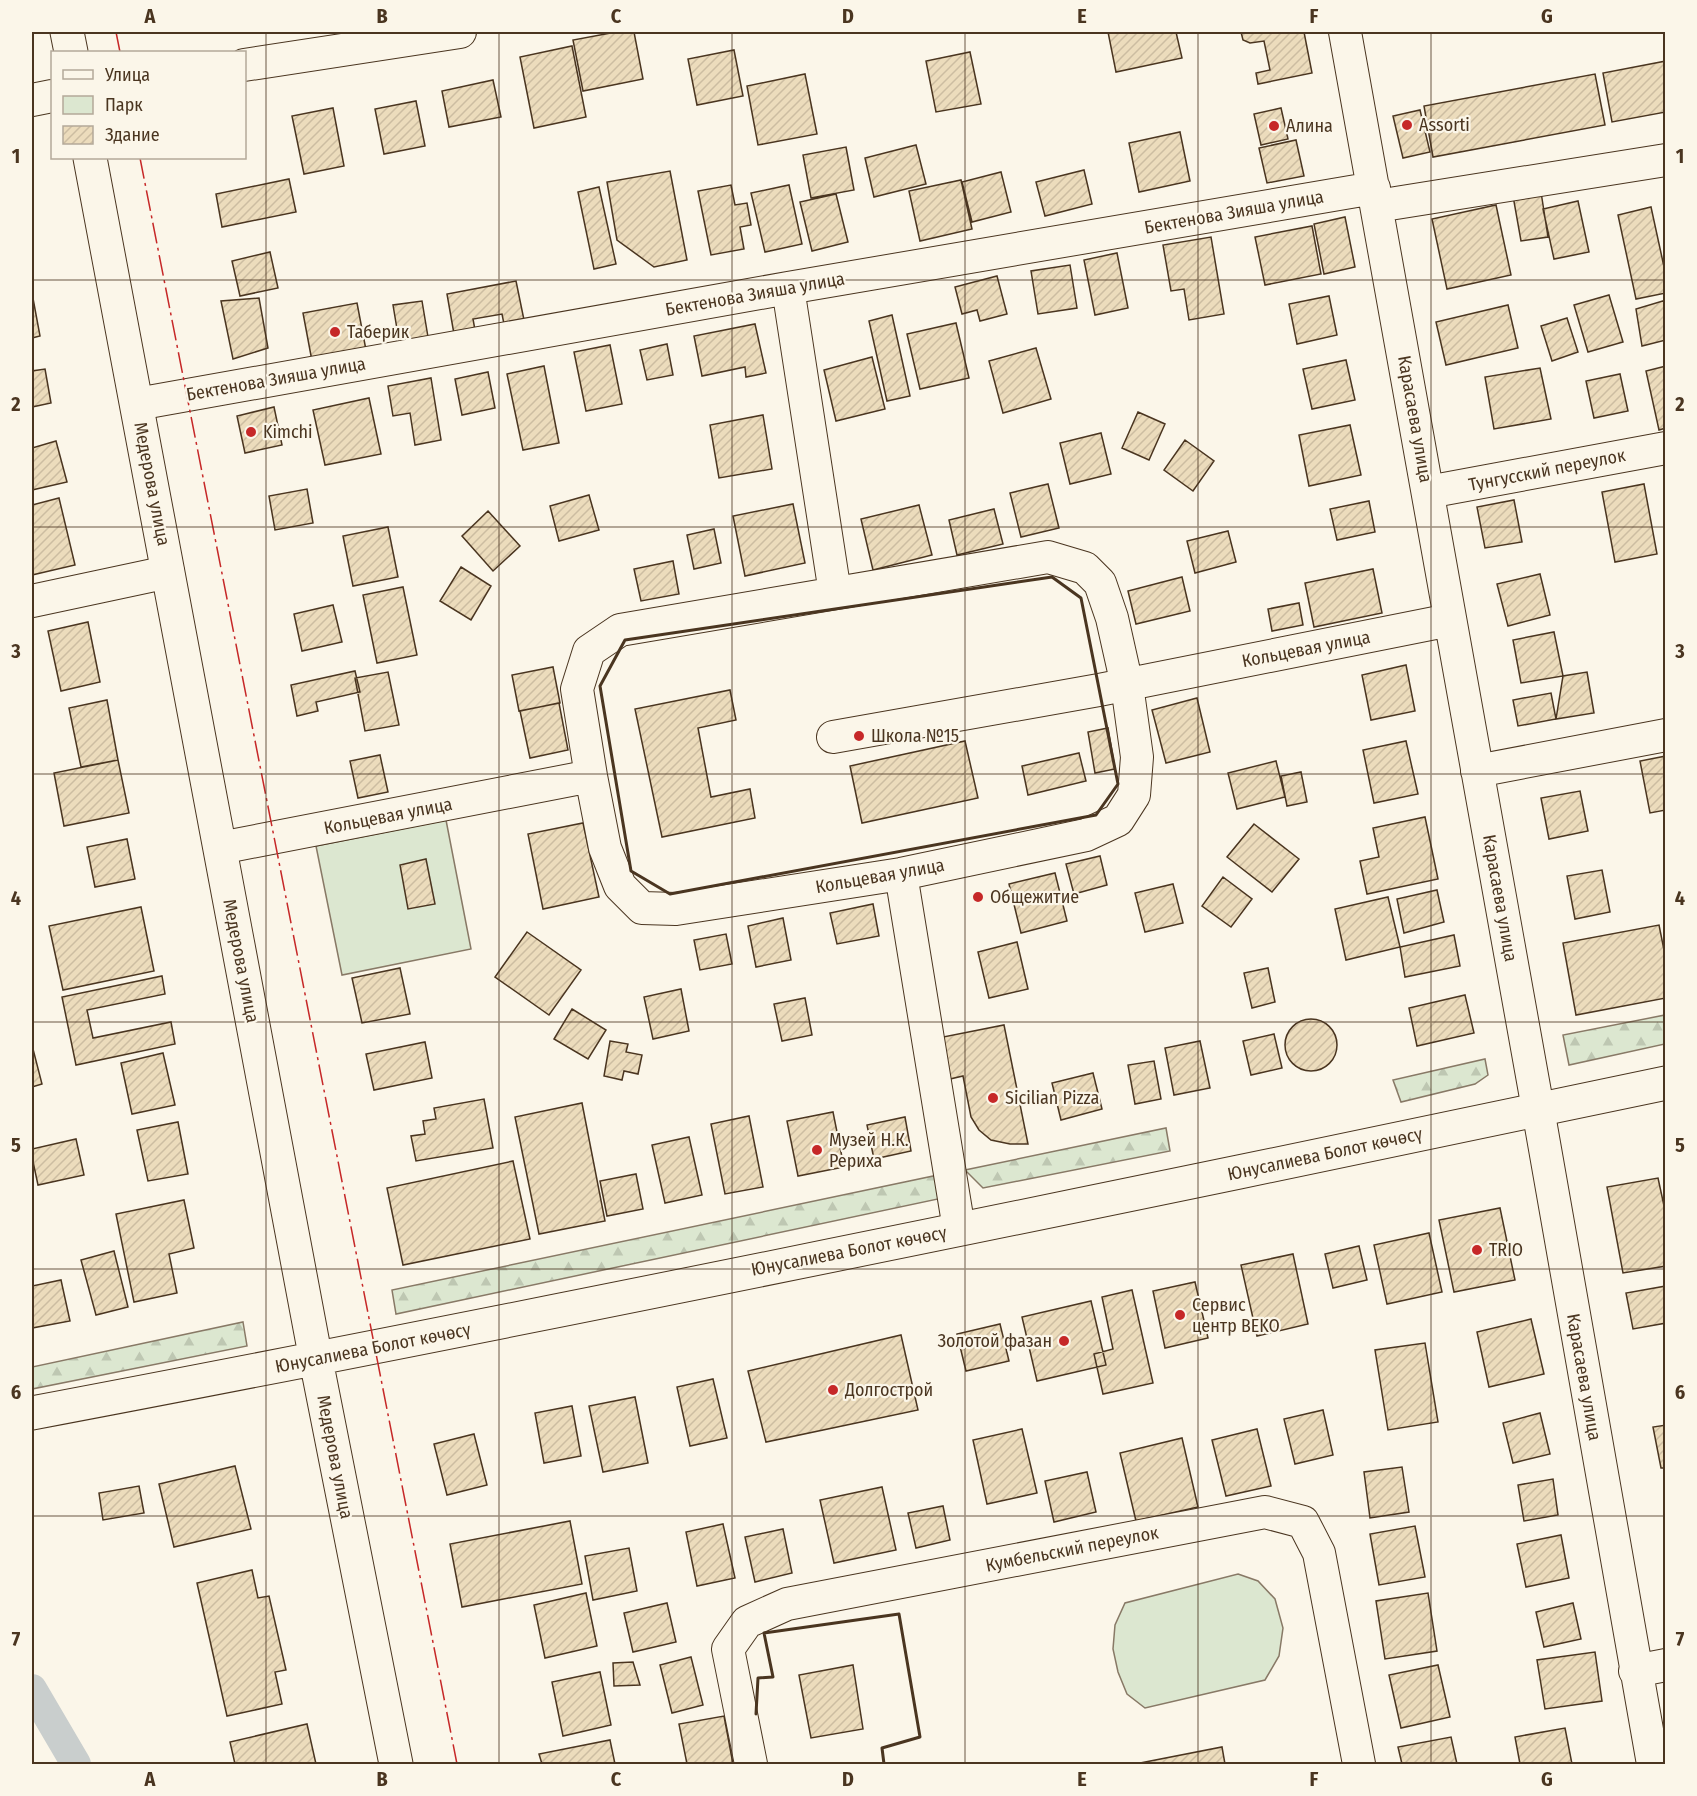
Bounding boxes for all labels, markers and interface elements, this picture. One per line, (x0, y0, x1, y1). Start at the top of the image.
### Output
text: A (144, 4, 157, 28)
text: B (376, 4, 388, 28)
text: C (611, 4, 622, 28)
text: D (842, 4, 854, 28)
text: E (1077, 4, 1087, 28)
text: F (1310, 4, 1319, 28)
text: G (1541, 4, 1553, 28)
legend (51, 51, 246, 159)
text: Улица (104, 64, 150, 86)
text: Парк (105, 94, 143, 116)
place label: Assorti (1419, 114, 1470, 136)
place label: Алина (1286, 115, 1333, 137)
marker: Assorti (1400, 118, 1414, 132)
marker: Алина (1267, 119, 1281, 133)
text: Здание (105, 124, 160, 146)
text: 1 (12, 144, 20, 168)
text: 1 (1676, 144, 1684, 168)
street label: Бектенова Зияша улица (1143, 185, 1326, 239)
street label: Бектенова Зияша улица (664, 267, 847, 321)
place label: Таберик (347, 321, 410, 343)
marker: Таберик (328, 325, 342, 339)
street label: Бектенова Зияша улица (185, 352, 368, 406)
street label: Карасаева улица (1393, 354, 1437, 484)
text: 2 (10, 392, 21, 416)
text: 2 (1674, 392, 1685, 416)
street label: Медерова улица (129, 420, 175, 548)
place label: Kimchi (263, 421, 313, 443)
marker: Kimchi (244, 425, 258, 439)
street label: Тунгусский переулок (1467, 444, 1628, 496)
street label: Кольцевая улица (1240, 626, 1372, 672)
text: 3 (10, 639, 21, 663)
text: 3 (1674, 639, 1685, 663)
place label: Школа №15 (871, 725, 959, 747)
marker: Школа №15 (852, 729, 866, 743)
street label: Кольцевая улица (322, 793, 454, 839)
street label: Карасаева улица (1478, 833, 1522, 963)
street label: Кольцевая улица (814, 854, 946, 898)
text: 4 (11, 886, 21, 910)
place label: Общежитие (990, 886, 1079, 908)
text: 4 (1675, 886, 1685, 910)
marker: Общежитие (971, 890, 985, 904)
street label: Медерова улица (218, 897, 264, 1025)
place label: Sicilian Pizza (1005, 1087, 1099, 1109)
marker: Sicilian Pizza (986, 1091, 1000, 1105)
street label: Юнусалиева Болот көчөсү (1226, 1123, 1424, 1185)
place label: Музей Н.К. Рериха (829, 1129, 909, 1172)
text: 5 (11, 1133, 21, 1157)
text: 5 (1675, 1133, 1685, 1157)
marker: Музей Н.К. Рериха (810, 1143, 824, 1157)
street label: Юнусалиева Болот көчөсү (749, 1221, 949, 1281)
place label: TRIO (1489, 1239, 1523, 1261)
marker: TRIO (1470, 1243, 1484, 1257)
place label: Сервис центр BEKO (1192, 1294, 1280, 1337)
marker: Сервис центр BEKO (1173, 1308, 1187, 1322)
street label: Карасаева улица (1562, 1312, 1606, 1442)
street label: Юнусалиева Болот көчөсү (273, 1318, 473, 1378)
place label: Золотой фазан (938, 1330, 1052, 1352)
marker: Золотой фазан (1057, 1334, 1071, 1348)
place label: Долгострой (844, 1379, 933, 1401)
text: 6 (11, 1380, 21, 1404)
text: 6 (1675, 1380, 1685, 1404)
marker: Долгострой (826, 1383, 840, 1397)
street label: Медерова улица (312, 1393, 358, 1521)
street label: Кумбельский переулок (984, 1521, 1161, 1577)
text: 7 (12, 1627, 21, 1651)
text: 7 (1676, 1627, 1685, 1651)
text: A (144, 1767, 157, 1791)
text: B (376, 1767, 388, 1791)
text: C (611, 1767, 622, 1791)
text: D (842, 1767, 854, 1791)
text: E (1077, 1767, 1087, 1791)
text: F (1310, 1767, 1319, 1791)
text: G (1541, 1767, 1553, 1791)

